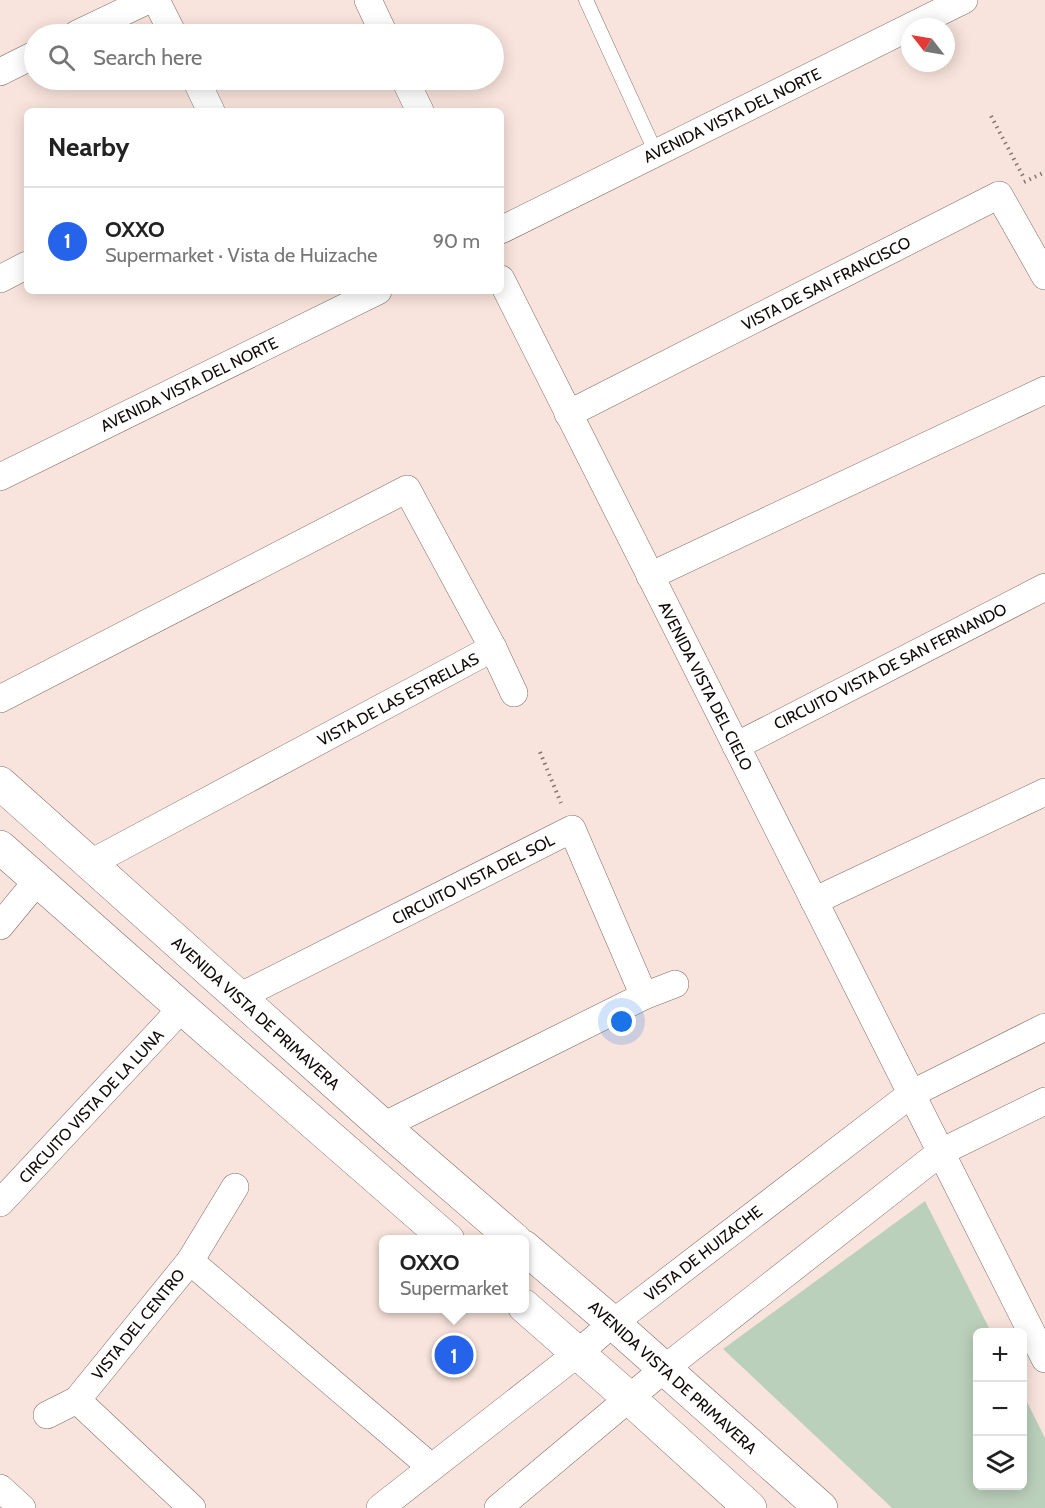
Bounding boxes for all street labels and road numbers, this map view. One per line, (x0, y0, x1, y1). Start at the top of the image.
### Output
street label: AVENIDA VISTA DEL NORTE (641, 64, 824, 167)
street label: VISTA DE SAN FRANCISCO (739, 233, 914, 334)
street label: AVENIDA VISTA DEL NORTE (98, 333, 281, 436)
street label: AVENIDA VISTA DEL CIELO (655, 599, 756, 774)
street label: CIRCUITO VISTA DE SAN FERNANDO (771, 599, 1010, 734)
street label: VISTA DE LAS ESTRELLAS (314, 649, 482, 750)
street label: CIRCUITO VISTA DEL SOL (389, 830, 557, 929)
street label: AVENIDA VISTA DE PRIMAVERA (168, 933, 344, 1094)
street label: CIRCUITO VISTA DE LA LUNA (15, 1025, 168, 1187)
street label: VISTA DE HUIZACHE (641, 1202, 766, 1305)
street label: VISTA DEL CENTRO (88, 1265, 189, 1383)
street label: AVENIDA VISTA DE PRIMAVERA (585, 1297, 761, 1458)

